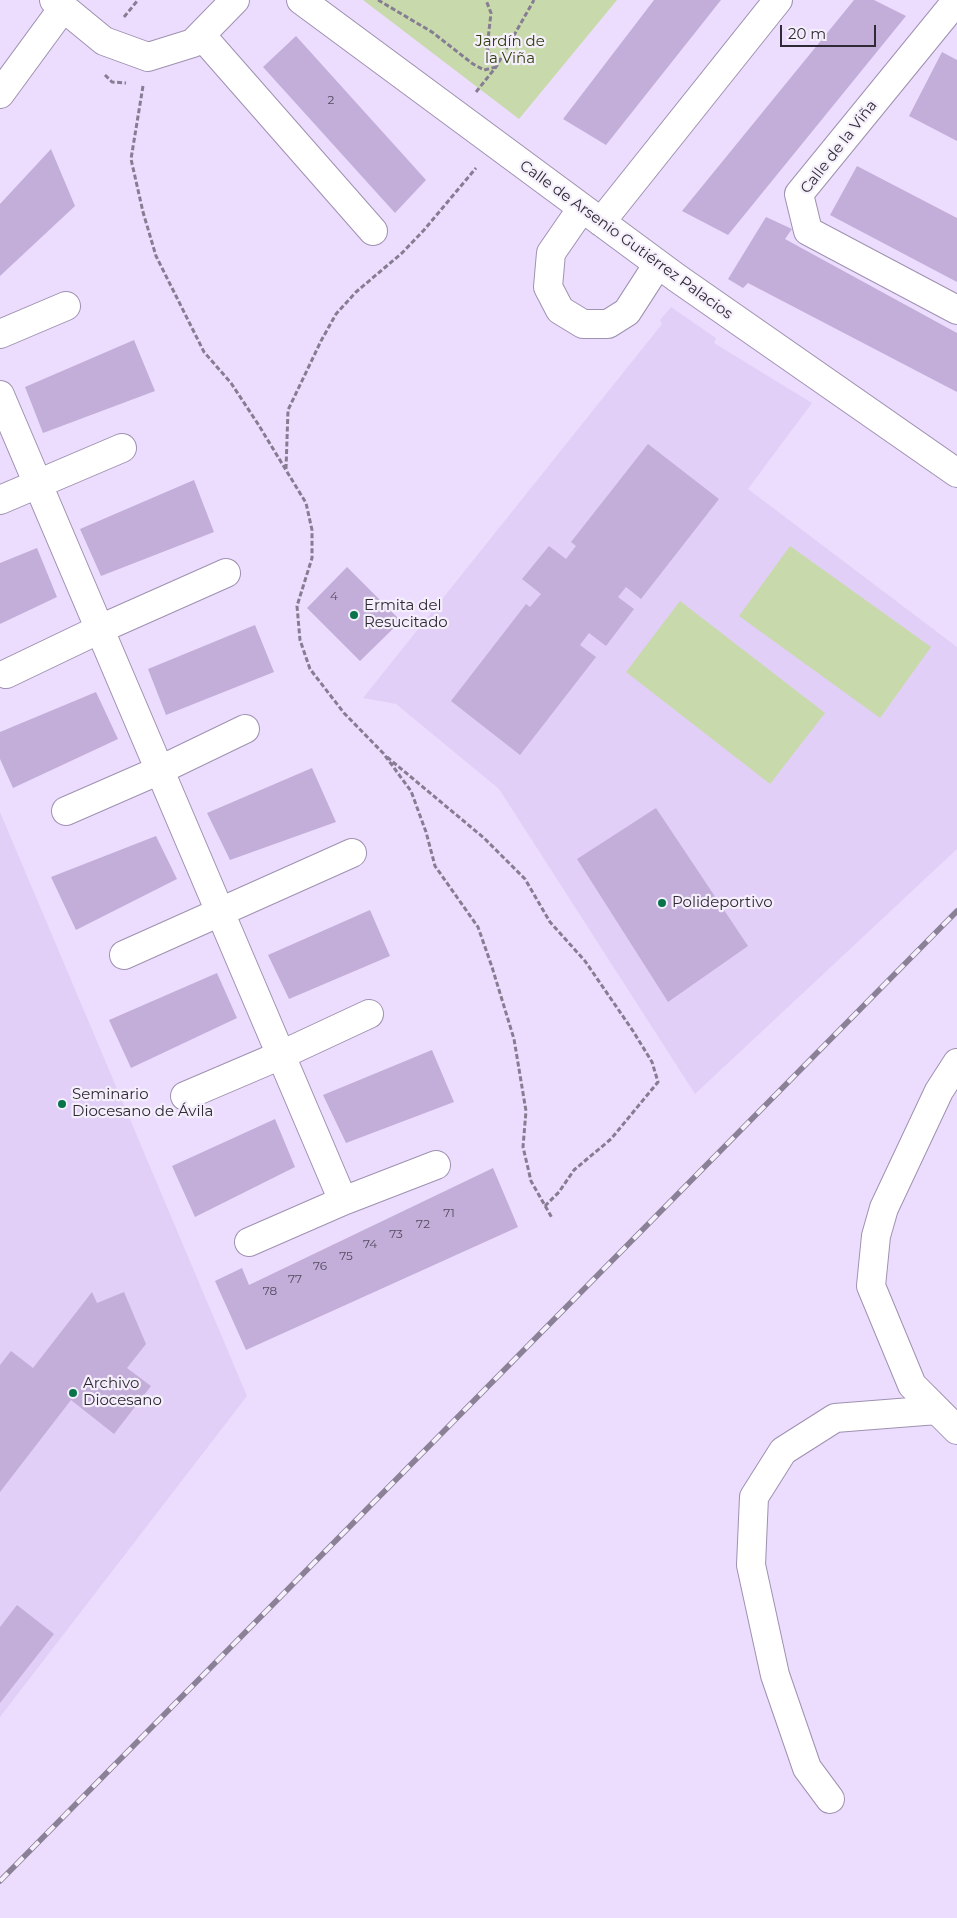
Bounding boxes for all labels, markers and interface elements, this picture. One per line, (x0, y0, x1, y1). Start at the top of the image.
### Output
scale bar (782, 15, 878, 47)
text: 20 m (788, 24, 826, 43)
park label: Jardín de la Viña (475, 33, 545, 68)
house number: 2 (328, 93, 334, 107)
street label: Calle de la Viña (797, 97, 881, 197)
street label: Calle de Arsenio Gutiérrez Palacios (516, 157, 736, 323)
house number: 4 (330, 589, 338, 603)
place label: Ermita del Resucitado (364, 597, 448, 632)
marker: Ermita del Resucitado (348, 609, 360, 621)
place label: Polideportivo (672, 894, 773, 912)
marker: Polideportivo (656, 897, 668, 909)
place label: Seminario Diocesano de Ávila (72, 1086, 213, 1121)
marker: Seminario Diocesano de Ávila (56, 1098, 68, 1110)
house number: 71 (443, 1206, 455, 1220)
house number: 72 (416, 1217, 430, 1231)
house number: 73 (389, 1227, 403, 1241)
house number: 74 (363, 1237, 377, 1251)
house number: 75 (339, 1249, 353, 1263)
house number: 76 (313, 1259, 327, 1273)
house number: 77 (288, 1272, 302, 1286)
house number: 78 (263, 1284, 277, 1298)
place label: Archivo Diocesano (83, 1375, 162, 1410)
marker: Archivo Diocesano (67, 1387, 79, 1399)

